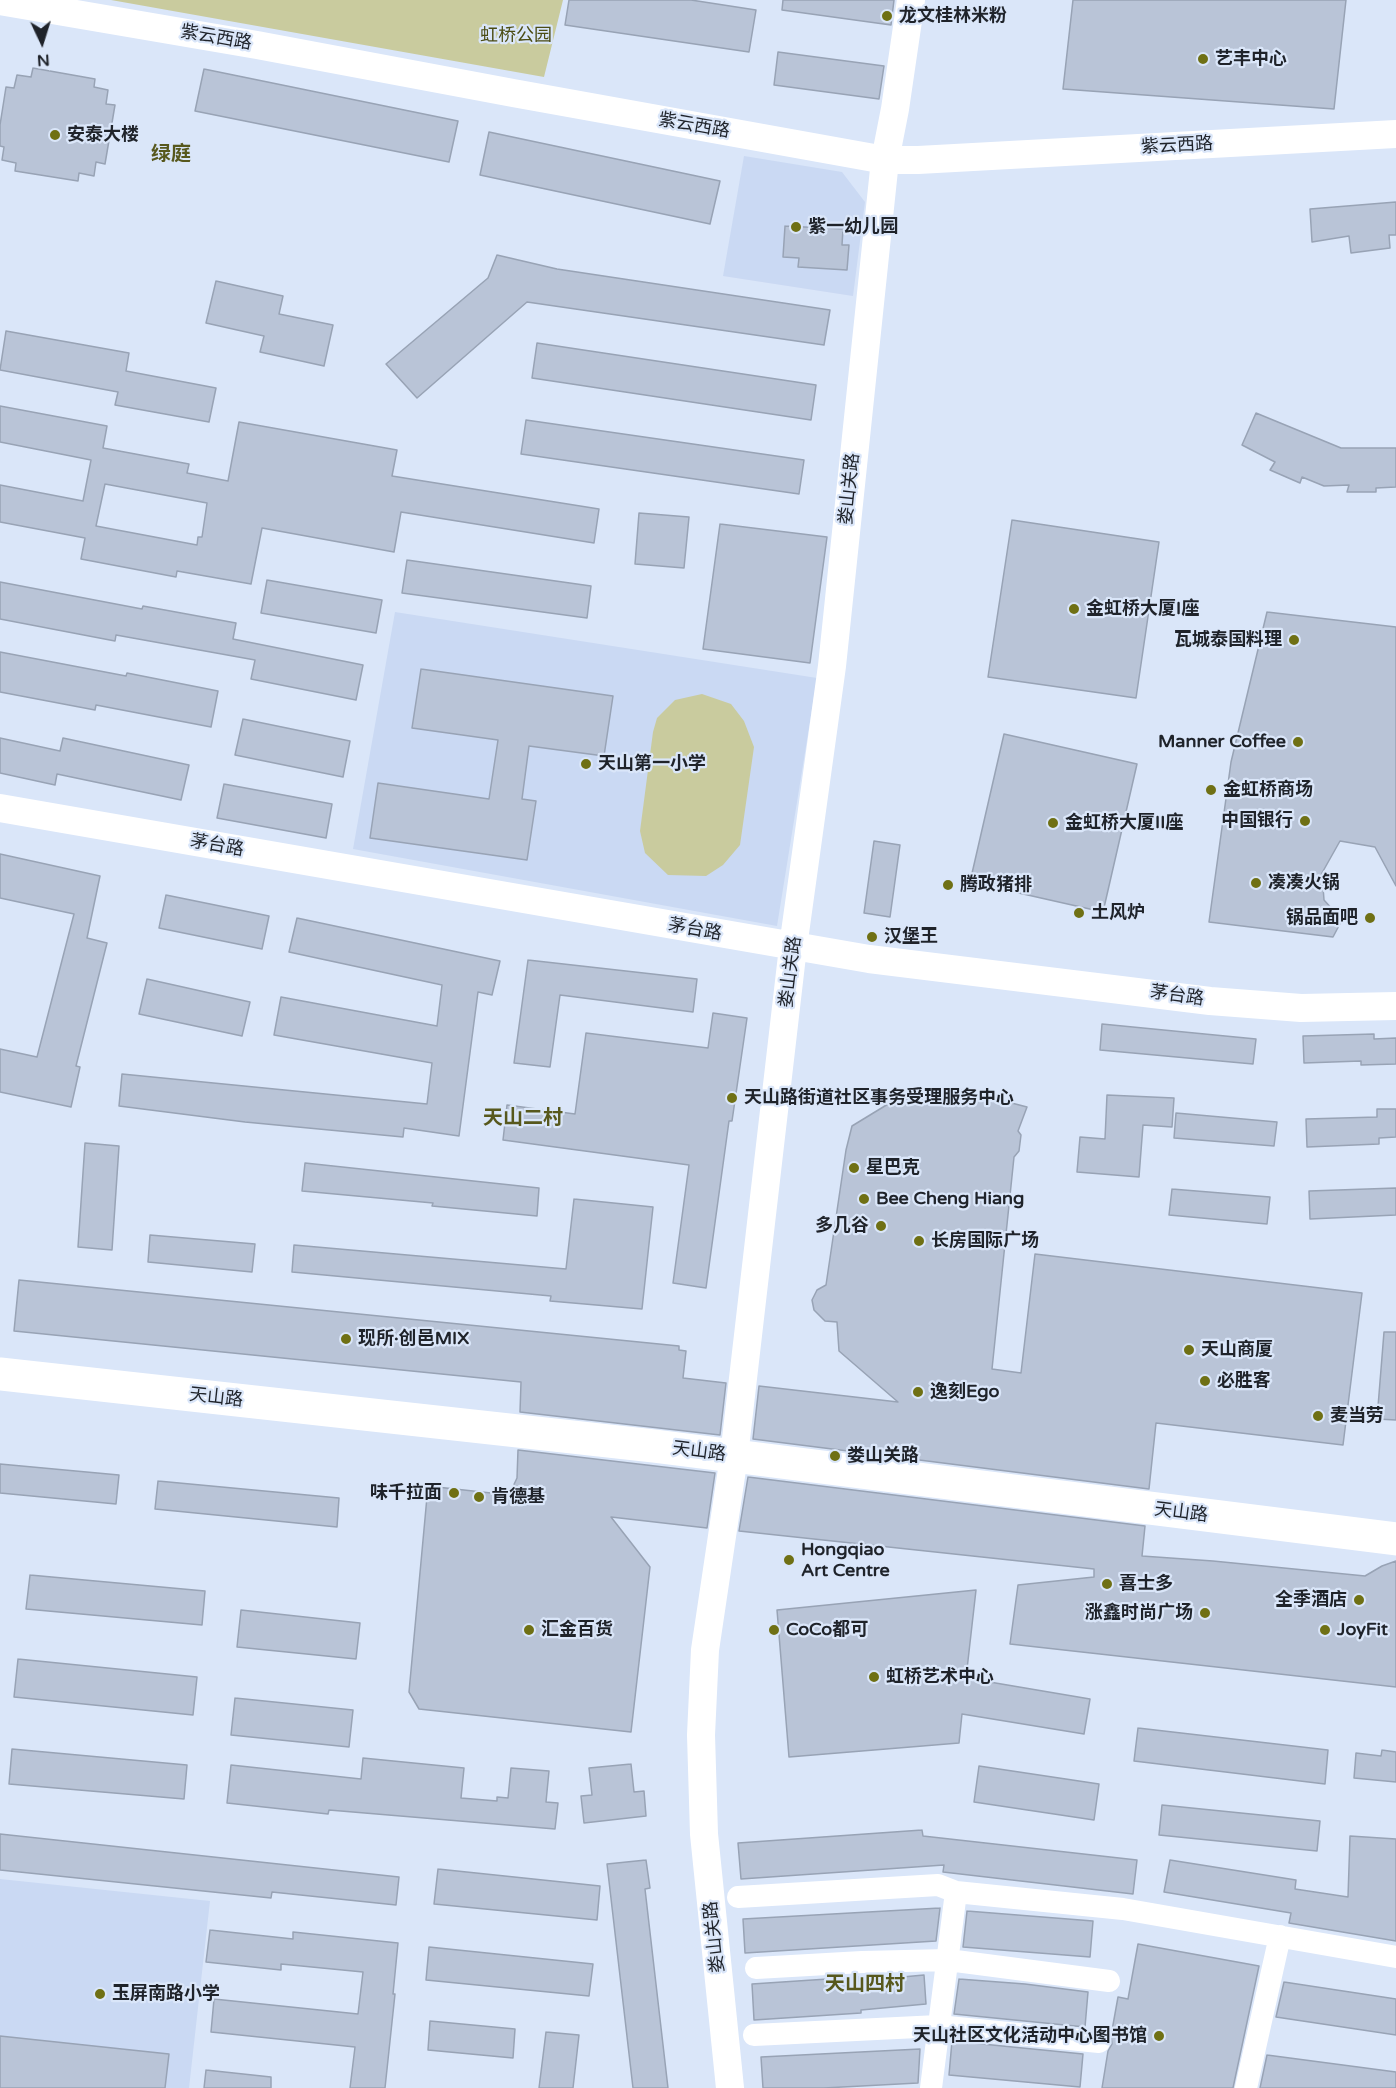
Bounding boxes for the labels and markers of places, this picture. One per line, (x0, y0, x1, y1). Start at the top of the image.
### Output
place label: 龙文桂林米粉 (899, 5, 1007, 27)
marker: 龙文桂林米粉 (880, 9, 894, 23)
place label: 艺丰中心 (1215, 48, 1287, 70)
marker: 艺丰中心 (1196, 52, 1210, 66)
place label: 安泰大楼 (67, 124, 139, 146)
marker: 安泰大楼 (48, 128, 62, 142)
place label: 紫一幼儿园 (808, 216, 898, 238)
marker: 紫一幼儿园 (789, 220, 803, 234)
place label: 金虹桥大厦I座 (1086, 598, 1199, 620)
marker: 金虹桥大厦I座 (1067, 602, 1081, 616)
place label: 瓦城泰国料理 (1174, 629, 1282, 651)
marker: 瓦城泰国料理 (1287, 633, 1301, 647)
place label: Manner Coffee (1158, 731, 1286, 753)
marker: Manner Coffee (1291, 735, 1305, 749)
place label: 天山第一小学 (598, 753, 706, 775)
marker: 天山第一小学 (579, 757, 593, 771)
place label: 金虹桥商场 (1223, 779, 1313, 801)
marker: 金虹桥商场 (1204, 783, 1218, 797)
place label: 中国银行 (1221, 810, 1293, 832)
place label: 金虹桥大厦II座 (1065, 812, 1183, 834)
marker: 中国银行 (1298, 814, 1312, 828)
marker: 金虹桥大厦II座 (1046, 816, 1060, 830)
place label: 凑凑火锅 (1268, 872, 1340, 894)
place label: 腾政猪排 (960, 874, 1032, 896)
marker: 凑凑火锅 (1249, 876, 1263, 890)
marker: 腾政猪排 (941, 878, 955, 892)
place label: 土风炉 (1091, 902, 1145, 924)
marker: 土风炉 (1072, 906, 1086, 920)
place label: 锅品面吧 (1286, 907, 1358, 929)
marker: 锅品面吧 (1363, 911, 1377, 925)
place label: 汉堡王 (884, 926, 938, 948)
marker: 汉堡王 (865, 930, 879, 944)
place label: 天山路街道社区事务受理服务中心 (744, 1087, 1014, 1109)
marker: 天山路街道社区事务受理服务中心 (725, 1091, 739, 1105)
place label: 星巴克 (866, 1157, 920, 1179)
marker: 星巴克 (847, 1161, 861, 1175)
place label: Bee Cheng Hiang (876, 1188, 1024, 1210)
marker: Bee Cheng Hiang (857, 1192, 871, 1206)
place label: 多几谷 (815, 1215, 869, 1237)
marker: 多几谷 (874, 1219, 888, 1233)
place label: 长房国际广场 (931, 1230, 1039, 1252)
marker: 长房国际广场 (912, 1234, 926, 1248)
place label: 现所·创邑MIX (358, 1328, 469, 1350)
marker: 现所·创邑MIX (339, 1332, 353, 1346)
place label: 天山商厦 (1201, 1339, 1273, 1361)
marker: 天山商厦 (1182, 1343, 1196, 1357)
place label: 必胜客 (1217, 1370, 1271, 1392)
marker: 必胜客 (1198, 1374, 1212, 1388)
place label: 逸刻Ego (930, 1381, 1000, 1403)
marker: 逸刻Ego (911, 1385, 925, 1399)
place label: 麦当劳 (1330, 1405, 1384, 1427)
marker: 麦当劳 (1311, 1409, 1325, 1423)
place label: 娄山关路 (847, 1445, 919, 1467)
marker: 娄山关路 (828, 1449, 842, 1463)
place label: 味千拉面 (370, 1482, 442, 1504)
marker: 味千拉面 (447, 1486, 461, 1500)
place label: 肯德基 (491, 1486, 545, 1508)
marker: 肯德基 (472, 1490, 486, 1504)
place label: Hongqiao Art Centre (801, 1539, 890, 1582)
marker: Hongqiao Art Centre (782, 1553, 796, 1567)
place label: 喜士多 (1119, 1573, 1173, 1595)
marker: 喜士多 (1100, 1577, 1114, 1591)
place label: 全季酒店 (1275, 1589, 1347, 1611)
marker: 全季酒店 (1352, 1593, 1366, 1607)
place label: 涨鑫时尚广场 (1085, 1602, 1193, 1624)
marker: 涨鑫时尚广场 (1198, 1606, 1212, 1620)
place label: 汇金百货 (541, 1619, 613, 1641)
place label: CoCo都可 (786, 1619, 868, 1641)
place label: JoyFit (1337, 1619, 1388, 1641)
marker: 汇金百货 (522, 1623, 536, 1637)
marker: CoCo都可 (767, 1623, 781, 1637)
marker: JoyFit (1318, 1623, 1332, 1637)
place label: 虹桥艺术中心 (886, 1666, 994, 1688)
marker: 虹桥艺术中心 (867, 1670, 881, 1684)
place label: 玉屏南路小学 (112, 1983, 220, 2005)
marker: 玉屏南路小学 (93, 1987, 107, 2001)
place label: 天山社区文化活动中心图书馆 (913, 2025, 1147, 2047)
marker: 天山社区文化活动中心图书馆 (1152, 2029, 1166, 2043)

